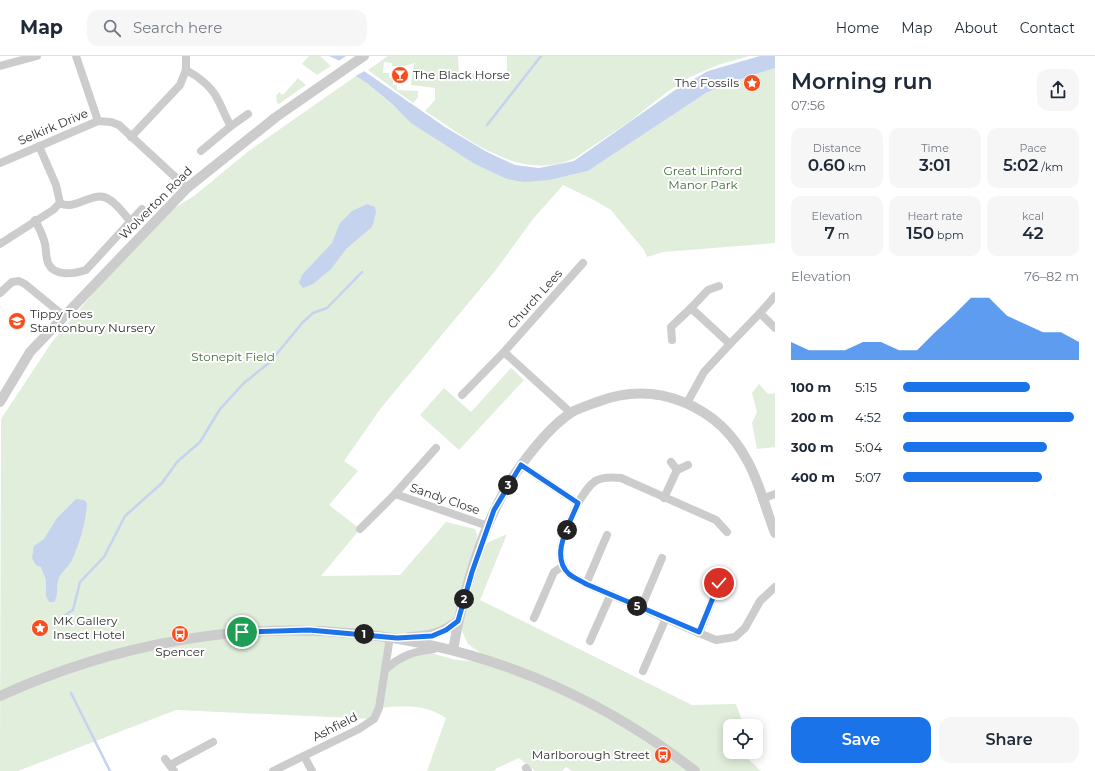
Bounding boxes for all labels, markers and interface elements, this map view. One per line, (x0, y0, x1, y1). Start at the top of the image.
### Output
search box (87, 10, 367, 46)
text: Map (20, 16, 63, 39)
icon: search (101, 17, 123, 39)
text: Search here (133, 18, 222, 37)
text: Home (836, 19, 879, 37)
text: Map (901, 19, 932, 37)
text: About (954, 19, 998, 37)
text: Contact (1020, 19, 1075, 37)
bar icon: The Black Horse (390, 65, 410, 85)
place label: The Black Horse (413, 67, 510, 82)
text: Morning run (791, 68, 932, 95)
button: share (1037, 69, 1079, 111)
place icon: The Fossils (742, 73, 762, 93)
place label: The Fossils (675, 75, 739, 90)
text: 07:56 (791, 97, 825, 113)
street label: Selkirk Drive (15, 105, 90, 148)
text: Distance (813, 141, 861, 155)
text: Time (921, 141, 949, 155)
text: Pace (1020, 141, 1046, 155)
text: 0.60 (808, 155, 845, 175)
text: 3:01 (919, 155, 951, 175)
text: 5:02 (1003, 155, 1038, 175)
text: km (845, 160, 866, 174)
text: /km (1038, 160, 1063, 174)
street label: Wolverton Road (116, 163, 195, 242)
park label: Great Linford Manor Park (664, 163, 742, 192)
text: Elevation (812, 209, 862, 223)
text: Heart rate (907, 209, 963, 223)
text: kcal (1022, 209, 1044, 223)
text: 7 (825, 223, 835, 243)
text: 150 (906, 223, 934, 243)
text: 42 (1022, 223, 1044, 243)
text: m (835, 228, 849, 242)
text: bpm (934, 228, 964, 242)
street label: Church Lees (504, 266, 565, 331)
text: Elevation (791, 268, 851, 284)
text: 76–82 m (1024, 268, 1079, 284)
place label: Tippy Toes Stantonbury Nursery (30, 306, 156, 335)
school or university icon: Tippy Toes Stantonbury Nursery (7, 311, 27, 331)
park label: Stonepit Field (191, 349, 275, 364)
text: 100 m (791, 379, 831, 395)
text: 5:15 (855, 379, 877, 395)
text: 200 m (791, 409, 834, 425)
text: 4:52 (855, 409, 881, 425)
text: 300 m (791, 439, 834, 455)
text: 5:04 (855, 439, 882, 455)
text: 400 m (791, 469, 835, 485)
text: 5:07 (855, 469, 881, 485)
pin: 3 (498, 475, 518, 495)
text: 3 (505, 478, 511, 492)
street label: Sandy Close (408, 480, 482, 517)
pin: 4 (557, 520, 577, 540)
text: 4 (563, 523, 571, 537)
pin (702, 566, 736, 600)
icon: check (708, 572, 730, 594)
pin: 2 (454, 589, 474, 609)
text: 2 (461, 592, 467, 606)
pin: 5 (627, 596, 647, 616)
text: 5 (634, 599, 640, 613)
place label: MK Gallery Insect Hotel (53, 613, 125, 642)
pin (225, 615, 259, 649)
place icon: MK Gallery Insect Hotel (30, 618, 50, 638)
icon: arrive (231, 621, 253, 643)
bus stop icon: Spencer (170, 624, 190, 644)
pin: 1 (354, 624, 374, 644)
text: 1 (362, 627, 366, 641)
place label: Spencer (155, 644, 205, 659)
street label: Ashfield (310, 709, 360, 744)
button: Save (791, 717, 931, 763)
button: Share (939, 717, 1079, 763)
map controls (723, 719, 763, 759)
button: locate (723, 719, 763, 759)
bus stop icon: Marlborough Street (653, 745, 673, 765)
place label: Marlborough Street (532, 747, 650, 762)

